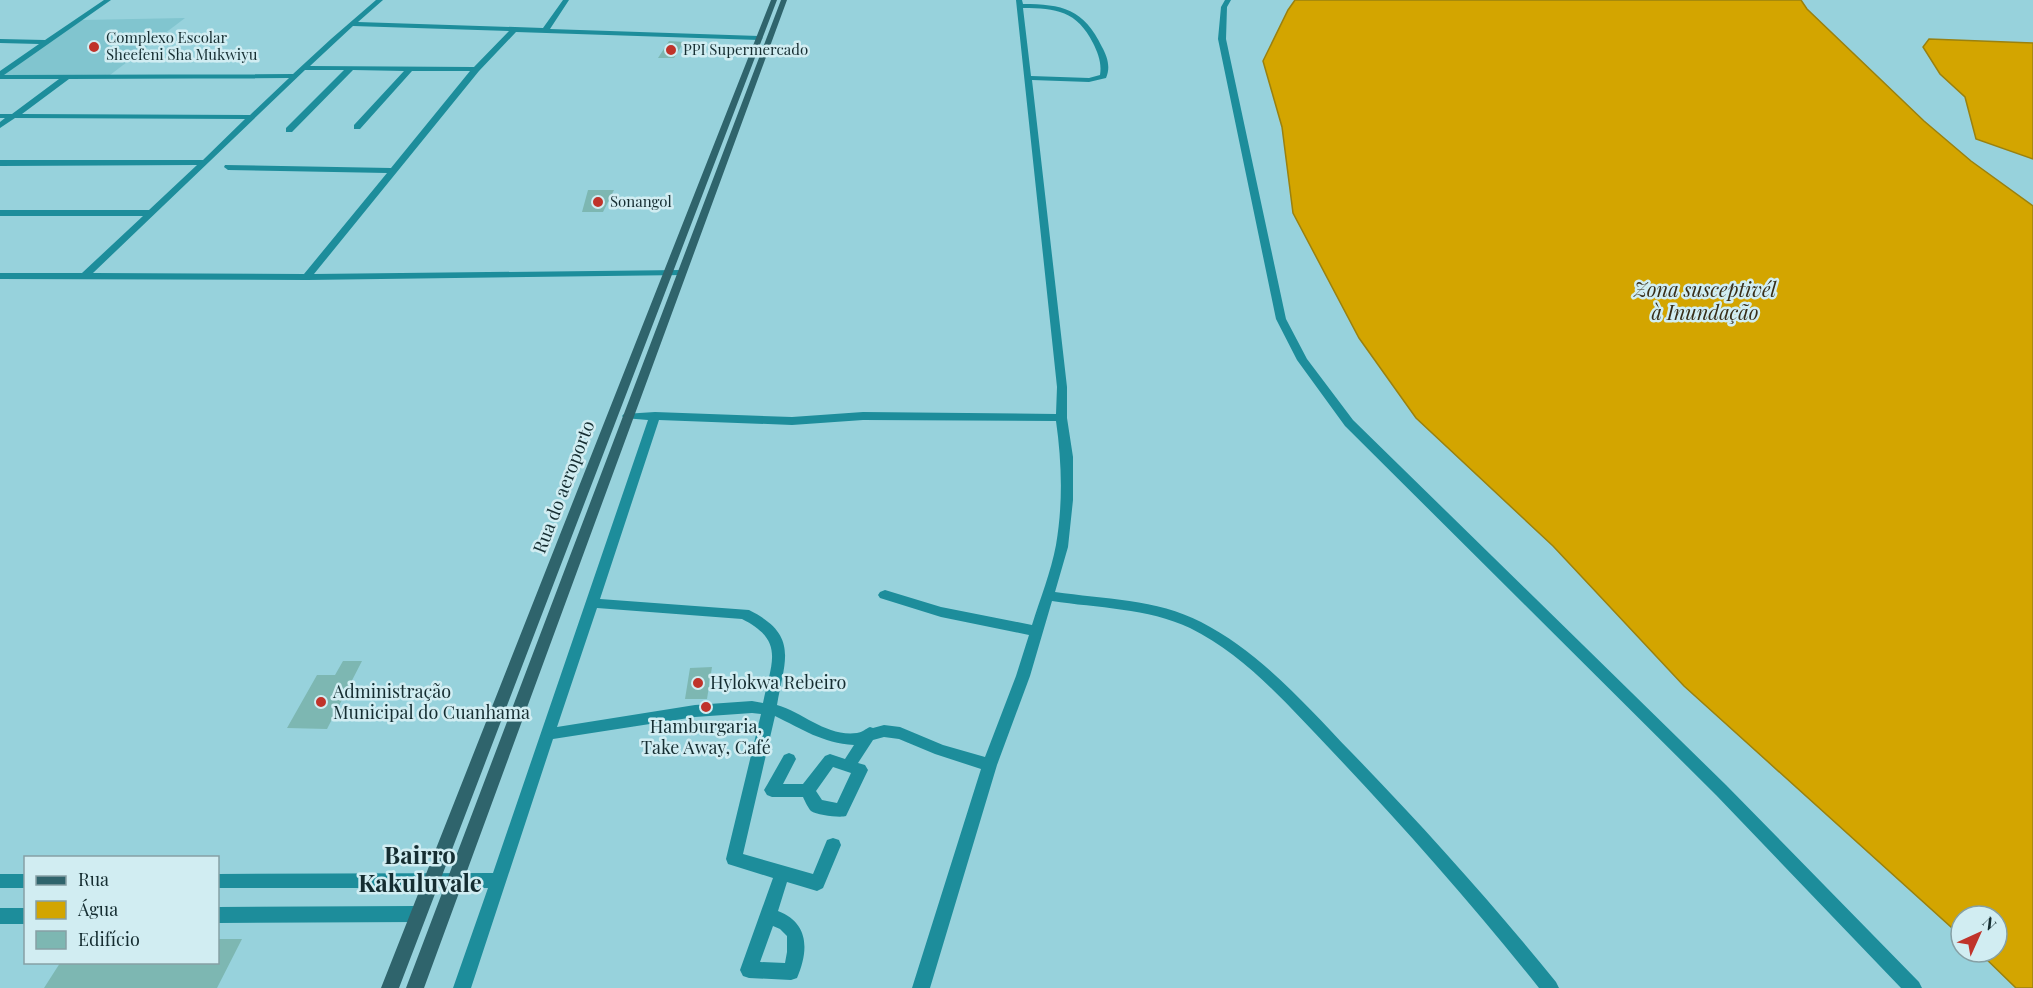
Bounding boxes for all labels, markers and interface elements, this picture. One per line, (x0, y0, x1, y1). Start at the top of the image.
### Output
place label: Complexo Escolar Sheefeni Sha Mukwiyu (106, 27, 258, 64)
place label: PPI Supermercado (683, 39, 808, 59)
marker: Complexo Escolar Sheefeni Sha Mukwiyu (87, 40, 101, 54)
marker: PPI Supermercado (664, 43, 678, 57)
place label: Sonangol (610, 191, 672, 211)
marker: Sonangol (591, 195, 605, 209)
water label: Zona susceptivél à Inundação (1633, 275, 1777, 325)
street label: Rua do aeroporto (527, 417, 599, 556)
place label: Hylokwa Rebeiro (710, 670, 846, 694)
marker: Hylokwa Rebeiro (691, 676, 705, 690)
place label: Administração Municipal do Cuanhama (332, 679, 530, 724)
marker: Administração Municipal do Cuanhama (314, 695, 328, 709)
marker: Hamburgaria, Take Away, Café (699, 700, 713, 714)
place label: Hamburgaria, Take Away, Café (641, 714, 771, 759)
district label: Bairro Kakuluvale (358, 838, 482, 898)
legend (24, 856, 219, 964)
text: Rua (78, 867, 109, 891)
text: Água (77, 897, 118, 921)
north arrow (1949, 904, 2009, 964)
text: N (1978, 912, 2002, 935)
text: Edifício (78, 927, 140, 951)

